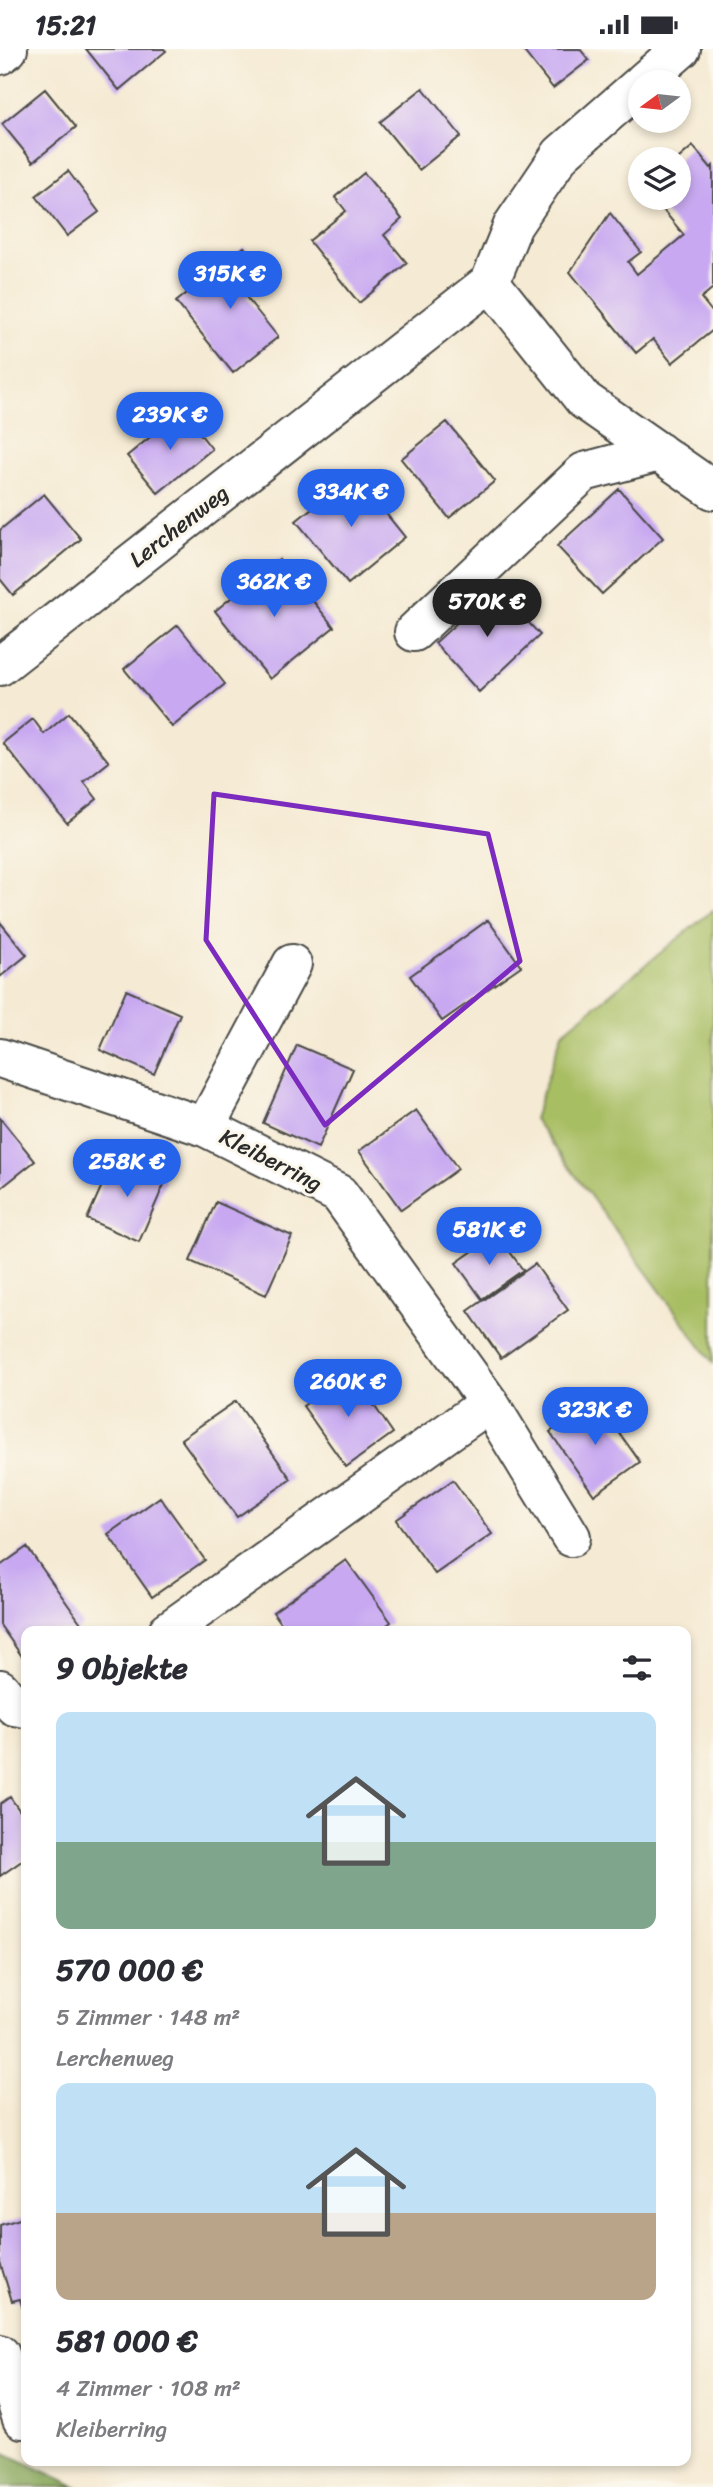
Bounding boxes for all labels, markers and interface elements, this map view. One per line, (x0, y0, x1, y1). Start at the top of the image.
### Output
text: 15:21 (35, 2, 96, 48)
north arrow (628, 70, 691, 133)
map controls (628, 70, 691, 210)
button: layers (628, 147, 691, 210)
pin: 315K € (173, 251, 287, 311)
text: 315K € (194, 253, 266, 294)
pin: 239K € (113, 393, 227, 452)
text: 239K € (132, 394, 208, 435)
pin: 334K € (294, 469, 408, 529)
text: 334K € (314, 471, 388, 512)
street label: Lerchenweg (120, 473, 238, 579)
pin: 362K € (217, 559, 331, 619)
text: 362K € (237, 561, 311, 602)
pin: 570K € (430, 579, 544, 639)
text: 570K € (449, 581, 525, 622)
street label: Kleiberring (212, 1116, 330, 1204)
pin: 258K € (70, 1139, 184, 1199)
text: 258K € (89, 1141, 165, 1182)
pin: 581K € (432, 1207, 546, 1267)
text: 581K € (452, 1209, 526, 1250)
pin: 260K € (291, 1359, 405, 1419)
text: 260K € (310, 1361, 386, 1402)
pin: 323K € (538, 1387, 652, 1447)
text: 323K € (558, 1389, 632, 1430)
text: 9 Objekte (56, 1641, 188, 1695)
icon: filters (618, 1649, 656, 1687)
icon: home (293, 1758, 419, 1884)
text: 570 000 € (56, 1943, 203, 1997)
text: 5 Zimmer · 148 m² (56, 1997, 240, 2038)
text: Lerchenweg (56, 2038, 174, 2079)
icon: home (293, 2129, 419, 2255)
text: 581 000 € (56, 2314, 198, 2368)
text: 4 Zimmer · 108 m² (56, 2368, 241, 2409)
text: Kleiberring (56, 2409, 167, 2450)

